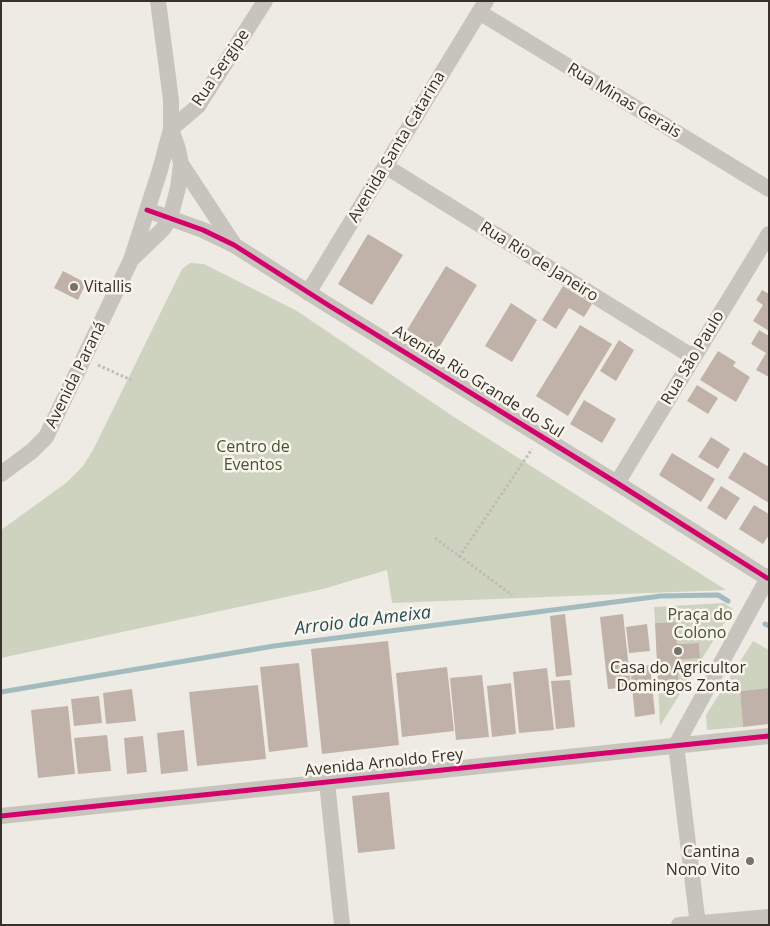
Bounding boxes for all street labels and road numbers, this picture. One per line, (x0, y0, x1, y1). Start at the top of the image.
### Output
street label: Rua Sergipe (188, 26, 254, 110)
street label: Rua Minas Gerais (564, 59, 684, 143)
street label: Avenida Santa Catarina (344, 68, 450, 226)
street label: Rua Rio de Janeiro (476, 218, 602, 306)
street label: Rua São Paulo (657, 308, 729, 408)
street label: Avenida Paraná (42, 318, 110, 432)
street label: Avenida Rio Grande do Sul (389, 322, 567, 442)
street label: Avenida Arnoldo Frey (304, 745, 464, 781)

